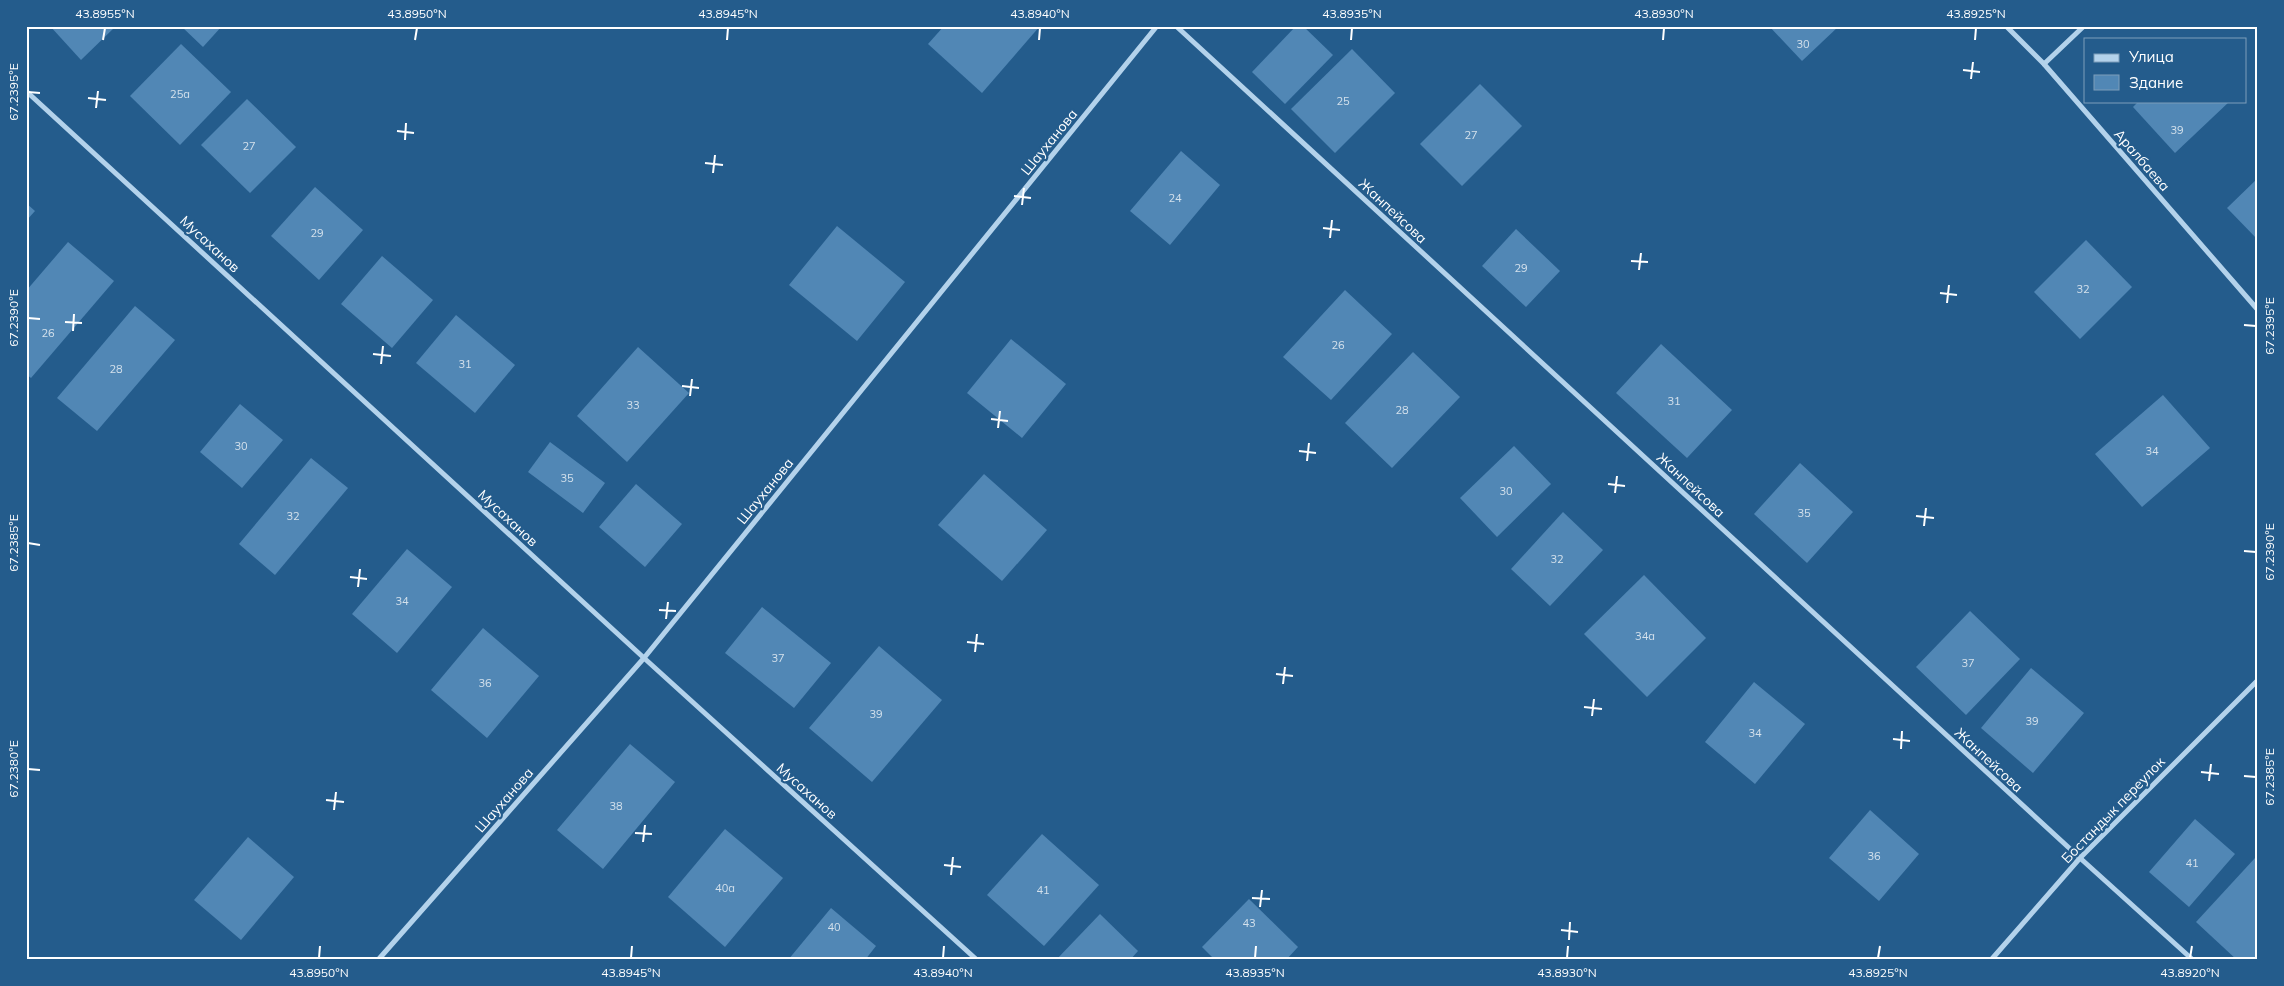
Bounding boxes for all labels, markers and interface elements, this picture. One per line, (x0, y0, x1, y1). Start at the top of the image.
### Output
text: 43.8955°N (75, 6, 135, 21)
text: 43.8950°N (387, 6, 447, 21)
text: 43.8945°N (698, 6, 758, 21)
text: 43.8940°N (1010, 6, 1070, 21)
text: 43.8935°N (1322, 6, 1382, 21)
text: 43.8930°N (1634, 6, 1694, 21)
text: 43.8925°N (1946, 6, 2006, 21)
house number: 30 (1796, 37, 1810, 51)
legend (2084, 38, 2246, 102)
text: Улица (2128, 47, 2174, 66)
text: 67.2395°E (6, 63, 21, 121)
text: Здание (2129, 73, 2183, 92)
house number: 25а (170, 87, 190, 101)
house number: 25 (1336, 94, 1350, 108)
street label: Шауханова (1017, 105, 1081, 179)
house number: 39 (2170, 123, 2184, 137)
street label: Аралбаева (2110, 125, 2174, 195)
house number: 27 (1464, 128, 1478, 142)
house number: 27 (242, 139, 256, 153)
street label: Жанпейсова (1355, 175, 1431, 247)
house number: 24 (1168, 191, 1182, 205)
street label: Мусаханов (176, 212, 244, 276)
house number: 29 (310, 226, 324, 240)
house number: 29 (1514, 261, 1528, 275)
house number: 32 (2076, 282, 2090, 296)
text: 67.2390°E (6, 289, 21, 347)
text: 67.2395°E (2262, 297, 2277, 355)
house number: 26 (41, 326, 55, 340)
house number: 26 (1331, 338, 1345, 352)
house number: 31 (458, 357, 472, 371)
house number: 28 (109, 362, 123, 376)
house number: 31 (1667, 394, 1681, 408)
house number: 33 (626, 398, 640, 412)
house number: 28 (1395, 403, 1409, 417)
house number: 30 (234, 439, 248, 453)
house number: 34 (2145, 444, 2159, 458)
street label: Жанпейсова (1653, 449, 1729, 521)
street label: Шауханова (733, 454, 797, 528)
house number: 35 (560, 471, 574, 485)
house number: 30 (1499, 484, 1513, 498)
street label: Мусаханов (474, 486, 542, 550)
house number: 35 (1797, 506, 1811, 520)
house number: 32 (286, 509, 300, 523)
text: 67.2385°E (6, 514, 21, 572)
text: 67.2390°E (2262, 523, 2277, 581)
house number: 32 (1550, 552, 1564, 566)
house number: 34 (395, 594, 409, 608)
house number: 34а (1635, 629, 1655, 643)
house number: 37 (771, 651, 785, 665)
house number: 37 (1961, 656, 1975, 670)
house number: 36 (478, 676, 492, 690)
house number: 39 (869, 707, 883, 721)
house number: 39 (2025, 714, 2039, 728)
street label: Жанпейсова (1951, 724, 2027, 796)
house number: 34 (1748, 726, 1762, 740)
text: 67.2380°E (6, 740, 21, 798)
text: 67.2385°E (2262, 748, 2277, 806)
street label: Бостандык переулок (2057, 753, 2169, 867)
street label: Мусаханов (773, 759, 841, 823)
street label: Шауханова (471, 764, 537, 836)
house number: 38 (609, 799, 623, 813)
house number: 36 (1867, 849, 1881, 863)
house number: 41 (2185, 856, 2199, 870)
house number: 40а (715, 881, 735, 895)
house number: 41 (1036, 883, 1050, 897)
house number: 43 (1242, 916, 1256, 930)
house number: 40 (827, 920, 841, 934)
text: 43.8950°N (289, 965, 349, 980)
text: 43.8945°N (601, 965, 661, 980)
text: 43.8940°N (913, 965, 973, 980)
text: 43.8935°N (1225, 965, 1285, 980)
text: 43.8930°N (1537, 965, 1597, 980)
text: 43.8925°N (1848, 965, 1908, 980)
text: 43.8920°N (2160, 965, 2220, 980)

